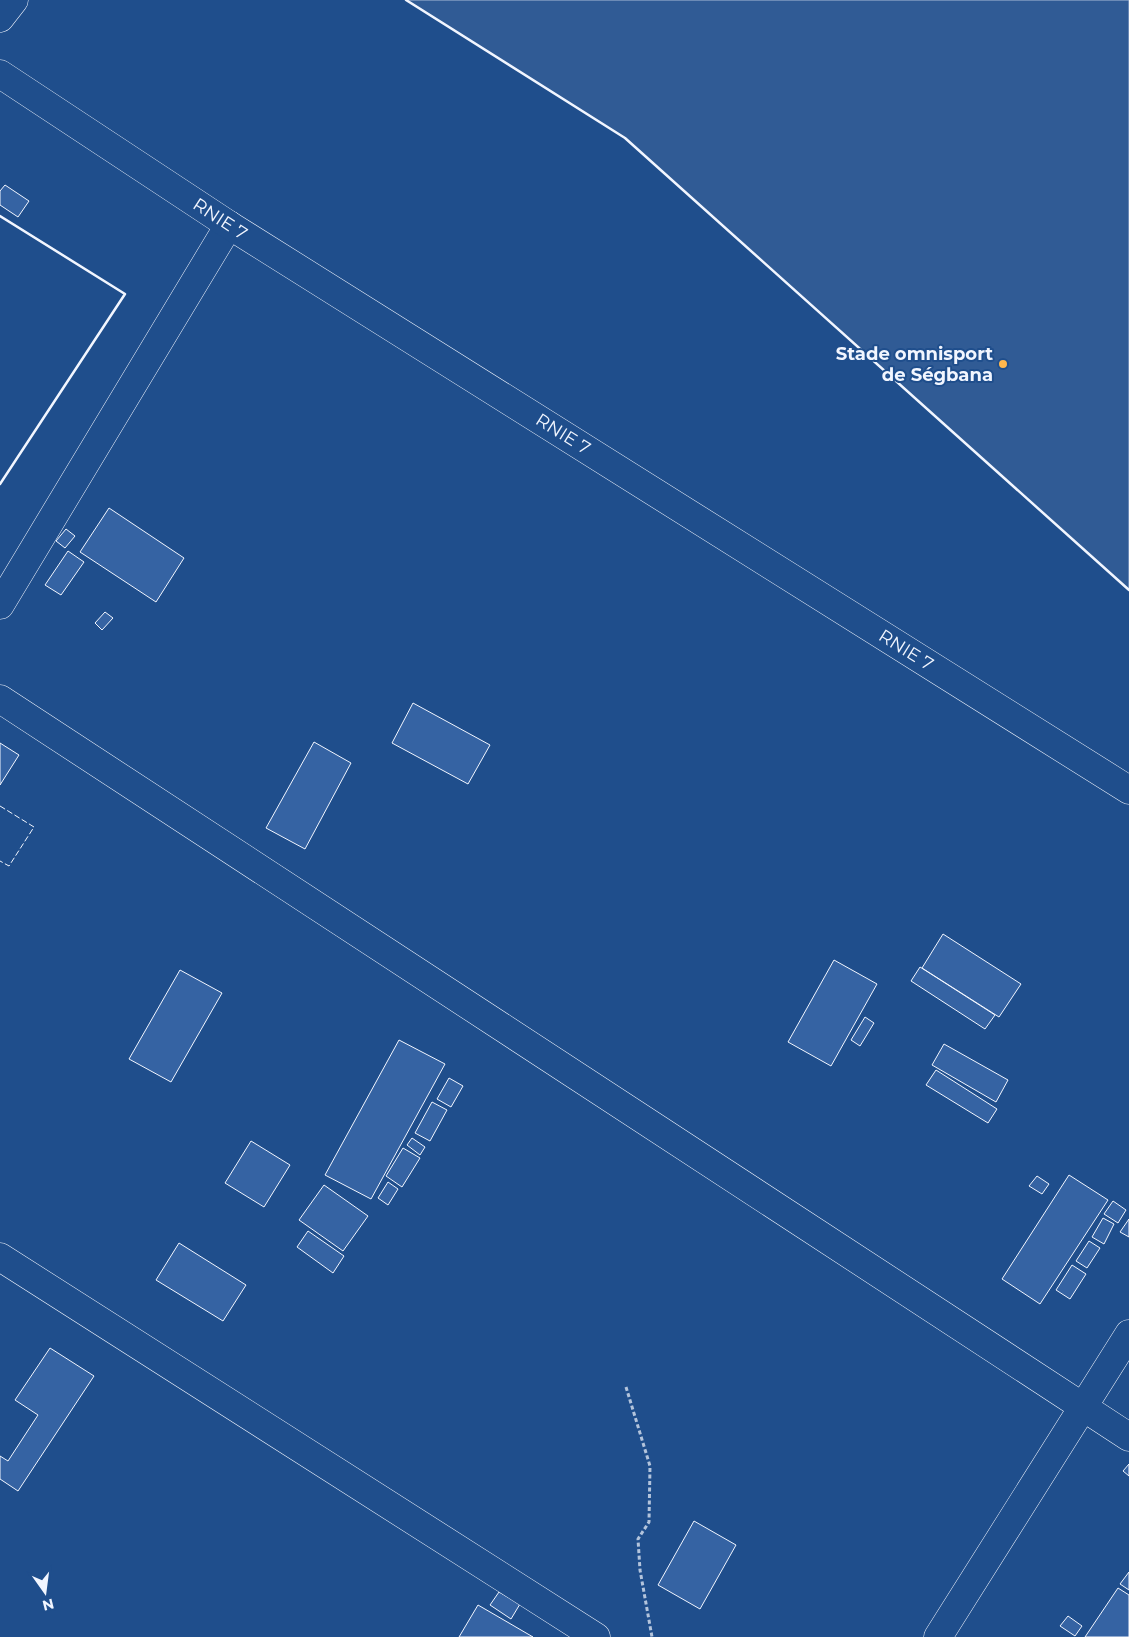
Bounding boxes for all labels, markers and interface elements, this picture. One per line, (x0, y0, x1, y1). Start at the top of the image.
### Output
street label: RNIE 7 (189, 193, 251, 245)
place label: Stade omnisport de Ségbana (836, 343, 993, 386)
marker: Stade omnisport de Ségbana (997, 358, 1009, 370)
street label: RNIE 7 (532, 409, 594, 459)
street label: RNIE 7 (875, 625, 937, 675)
north arrow (20, 1567, 70, 1617)
text: N (40, 1595, 56, 1615)

